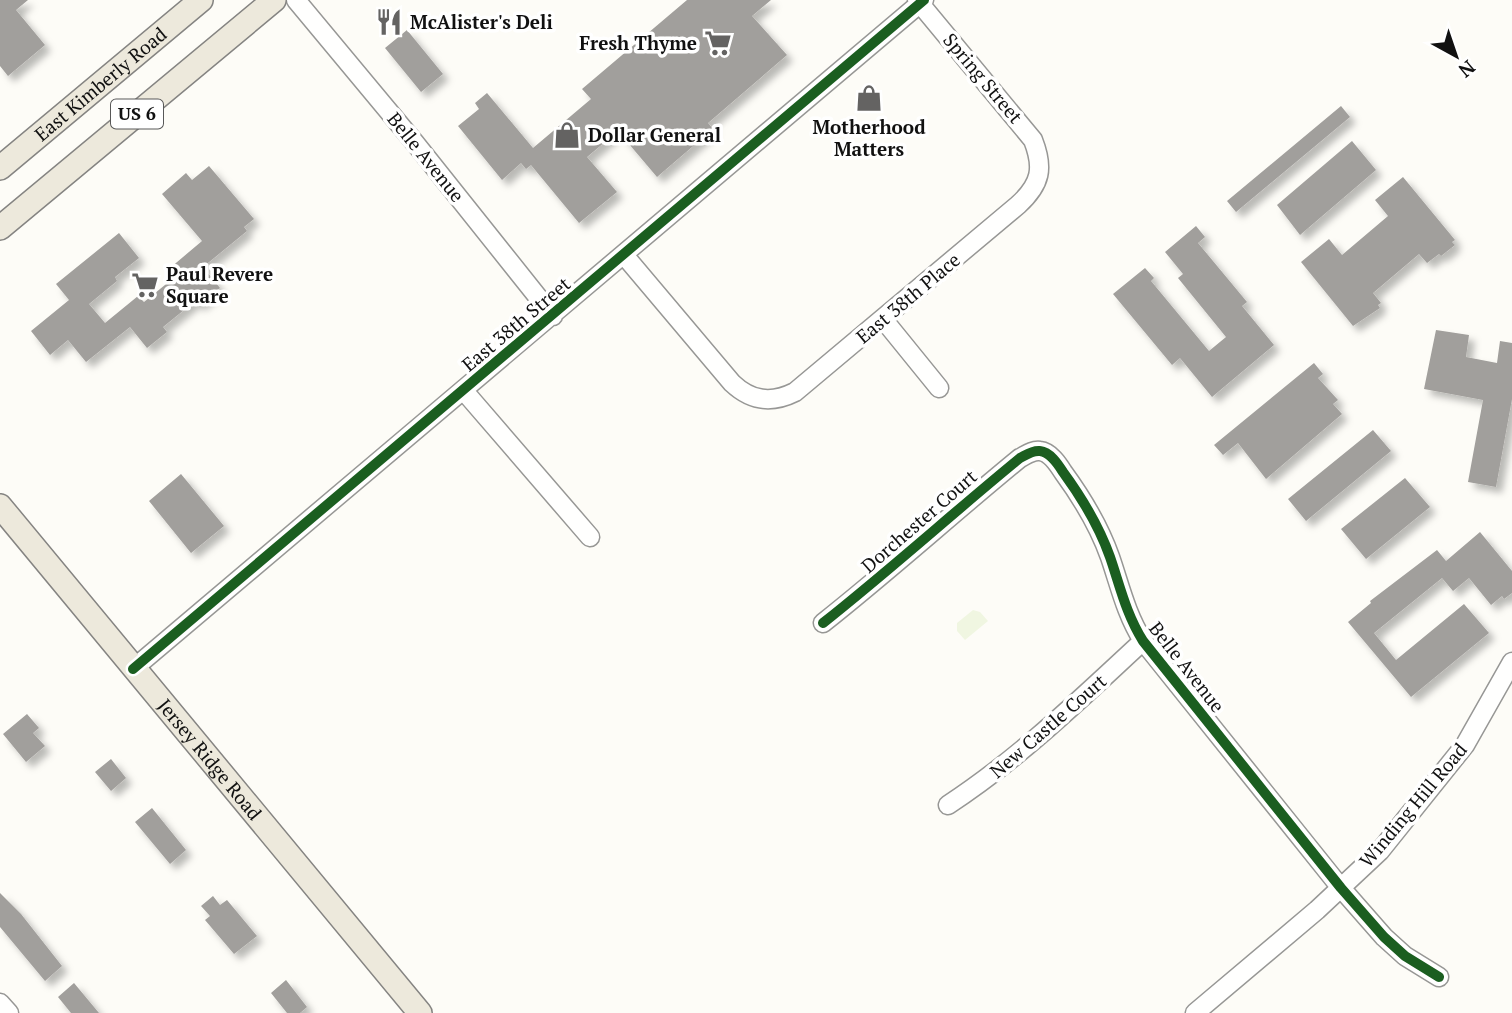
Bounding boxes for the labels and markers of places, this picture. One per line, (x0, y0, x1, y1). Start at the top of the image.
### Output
restaurant icon: McAlister's Deli (374, 7, 404, 37)
place label: McAlister's Deli (410, 9, 553, 34)
supermarket icon: Fresh Thyme (703, 28, 733, 58)
place label: Fresh Thyme (579, 30, 697, 55)
shop icon: Motherhood Matters (854, 83, 884, 113)
place label: Motherhood Matters (812, 114, 926, 161)
shop icon: Dollar General (552, 120, 582, 150)
place label: Dollar General (588, 122, 721, 147)
place label: Paul Revere Square (166, 261, 273, 308)
supermarket icon: Paul Revere Square (130, 270, 160, 300)

